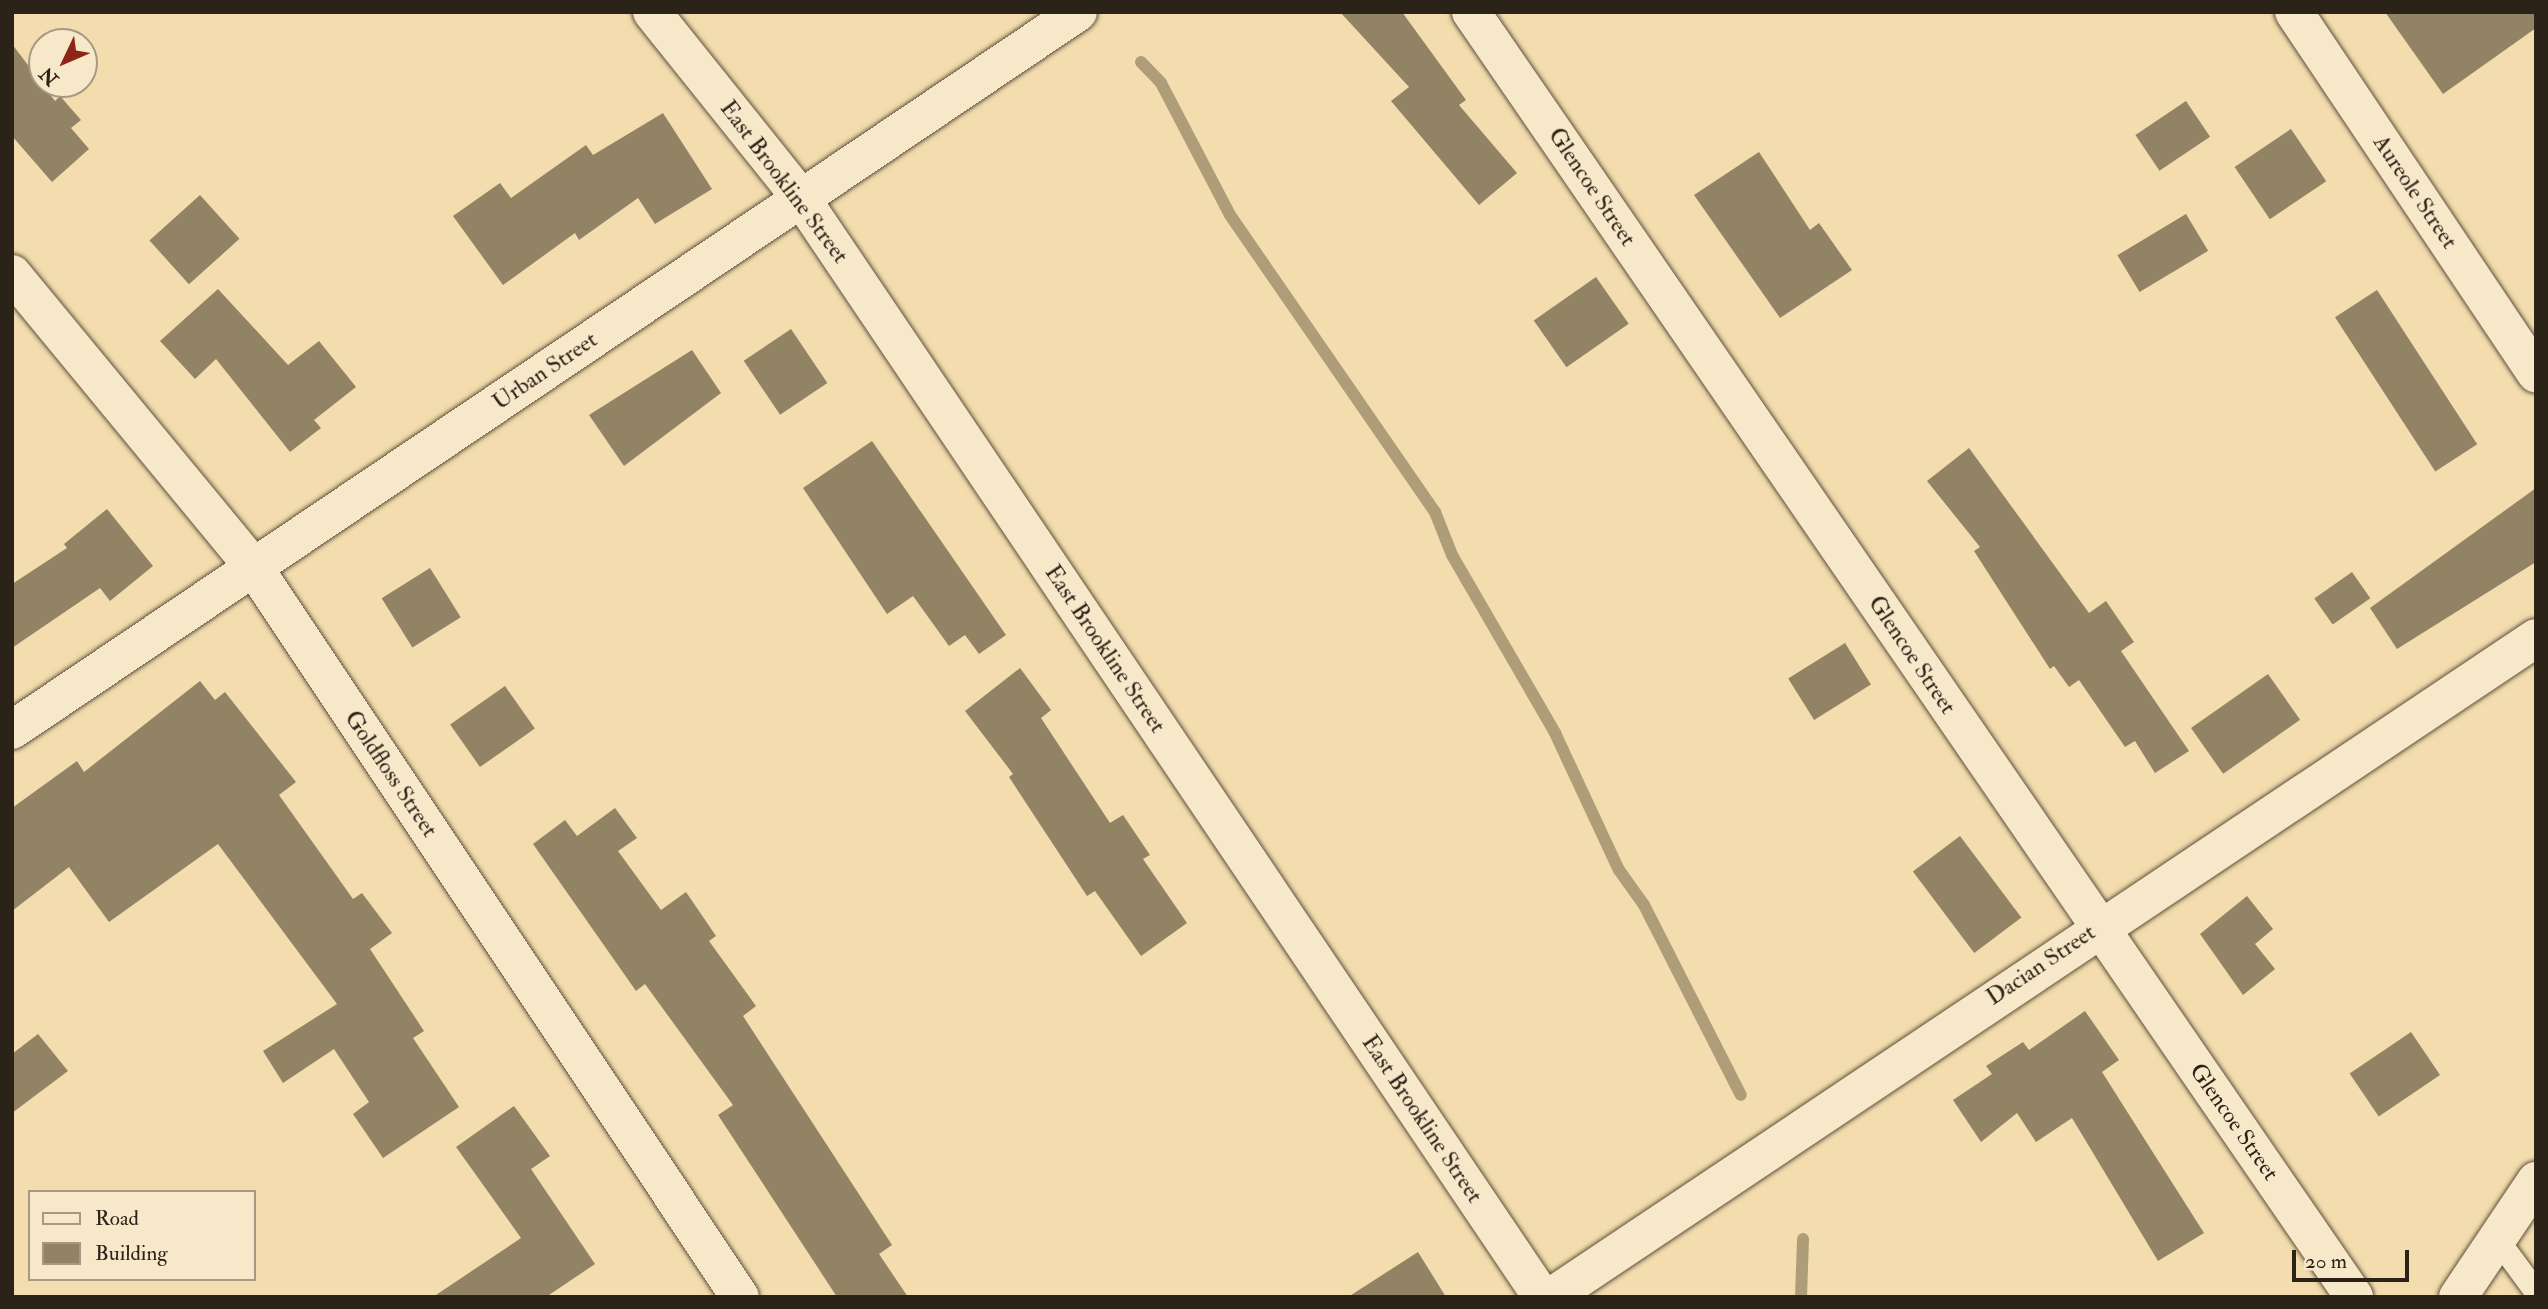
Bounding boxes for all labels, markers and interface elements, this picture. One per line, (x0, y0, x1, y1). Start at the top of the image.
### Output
north arrow (28, 28, 98, 98)
text: N (35, 62, 64, 91)
street label: East Brookline Street (714, 95, 854, 269)
street label: Glencoe Street (1542, 123, 1642, 251)
street label: Aureole Street (2367, 130, 2463, 254)
street label: Urban Street (487, 326, 603, 416)
street label: East Brookline Street (1039, 560, 1171, 738)
street label: Glencoe Street (1862, 591, 1962, 719)
street label: Goldfloss Street (339, 706, 443, 842)
street label: Dacian Street (1981, 919, 2101, 1011)
street label: East Brookline Street (1356, 1030, 1488, 1208)
street label: Glencoe Street (2183, 1058, 2285, 1186)
legend (28, 1190, 256, 1281)
text: Road (95, 1205, 139, 1232)
scale bar (2296, 1236, 2413, 1280)
text: Building (95, 1240, 168, 1267)
text: 20 m (2305, 1248, 2347, 1275)

